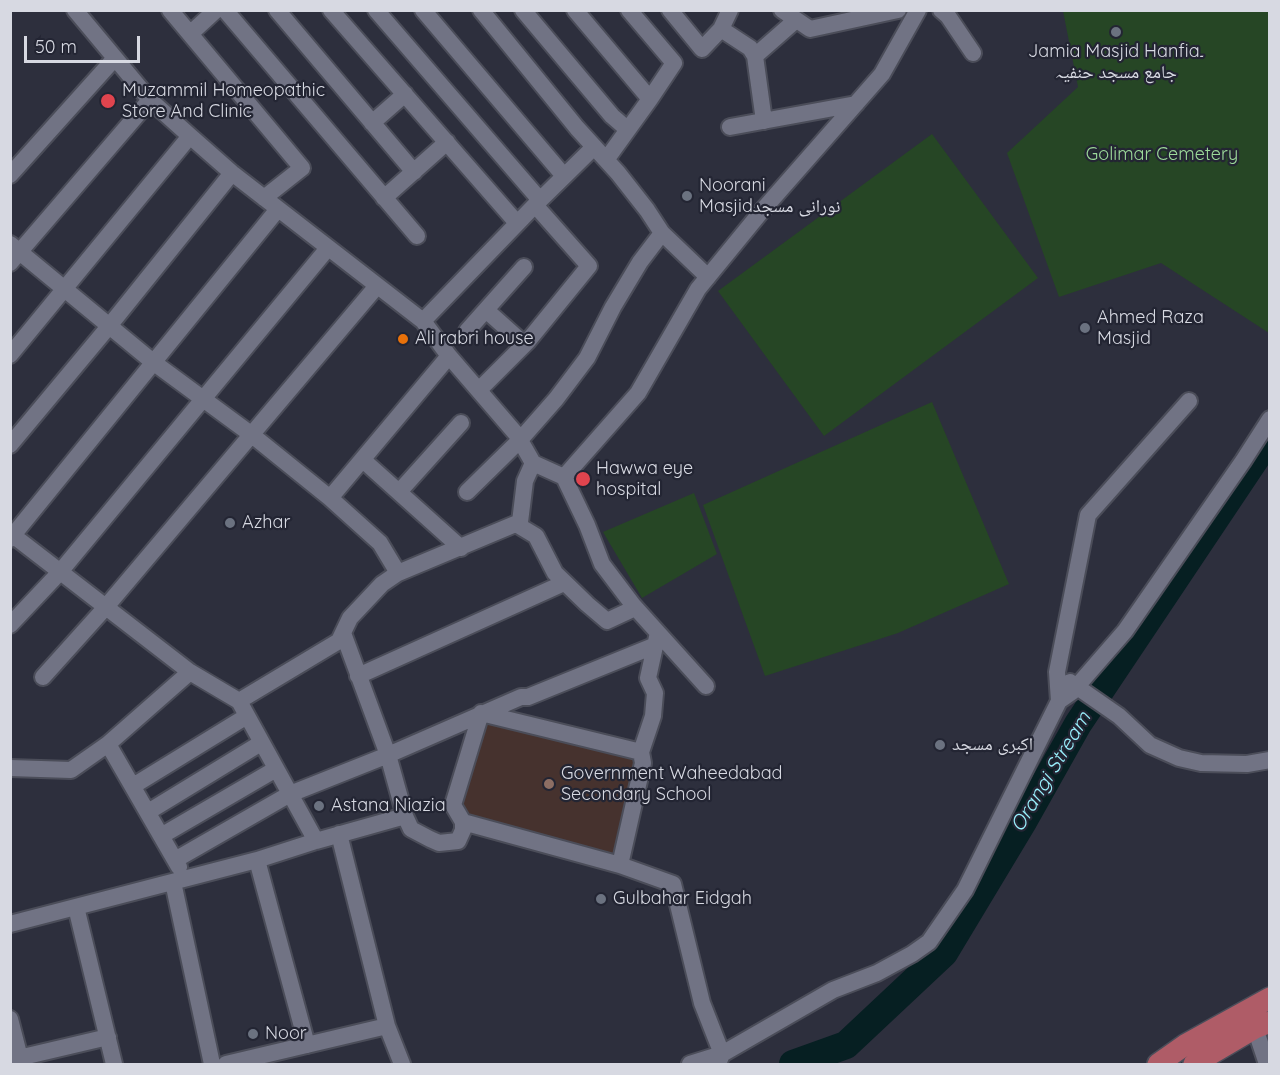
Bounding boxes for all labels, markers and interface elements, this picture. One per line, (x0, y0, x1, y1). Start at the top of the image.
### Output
scale bar (27, 24, 142, 62)
marker: Jamia Masjid Hanfia۔ جامع مسجد حنفیہ (1109, 25, 1123, 39)
text: 50 m (35, 35, 77, 58)
place label: Jamia Masjid Hanfia۔ جامع مسجد حنفیہ (1028, 41, 1204, 84)
place label: Muzammil Homeopathic Store And Clinic (122, 80, 325, 122)
marker: Muzammil Homeopathic Store And Clinic (99, 92, 117, 110)
park label: Golimar Cemetery (1086, 144, 1238, 166)
place label: Noorani Masjidنورانی مسجد (699, 175, 840, 218)
marker: Noorani Masjidنورانی مسجد (680, 189, 694, 203)
place label: Ahmed Raza Masjid (1097, 307, 1204, 350)
marker: Ahmed Raza Masjid (1078, 321, 1092, 335)
place label: Ali rabri house (415, 328, 534, 350)
marker: Ali rabri house (396, 332, 410, 346)
place label: Hawwa eye hospital (596, 458, 693, 500)
marker: Hawwa eye hospital (574, 470, 592, 488)
place label: Azhar (242, 512, 290, 534)
marker: Azhar (223, 516, 237, 530)
water label: Orangi Stream (1006, 708, 1096, 836)
place label: اکبری مسجد (952, 734, 1033, 756)
marker: اکبری مسجد (933, 738, 947, 752)
place label: Government Waheedabad Secondary School (561, 763, 782, 806)
marker: Government Waheedabad Secondary School (542, 777, 556, 791)
place label: Astana Niazia (331, 795, 446, 817)
marker: Astana Niazia (312, 799, 326, 813)
place label: Gulbahar Eidgah (613, 888, 752, 910)
marker: Gulbahar Eidgah (594, 892, 608, 906)
place label: Noor (265, 1023, 307, 1045)
marker: Noor (246, 1027, 260, 1041)

